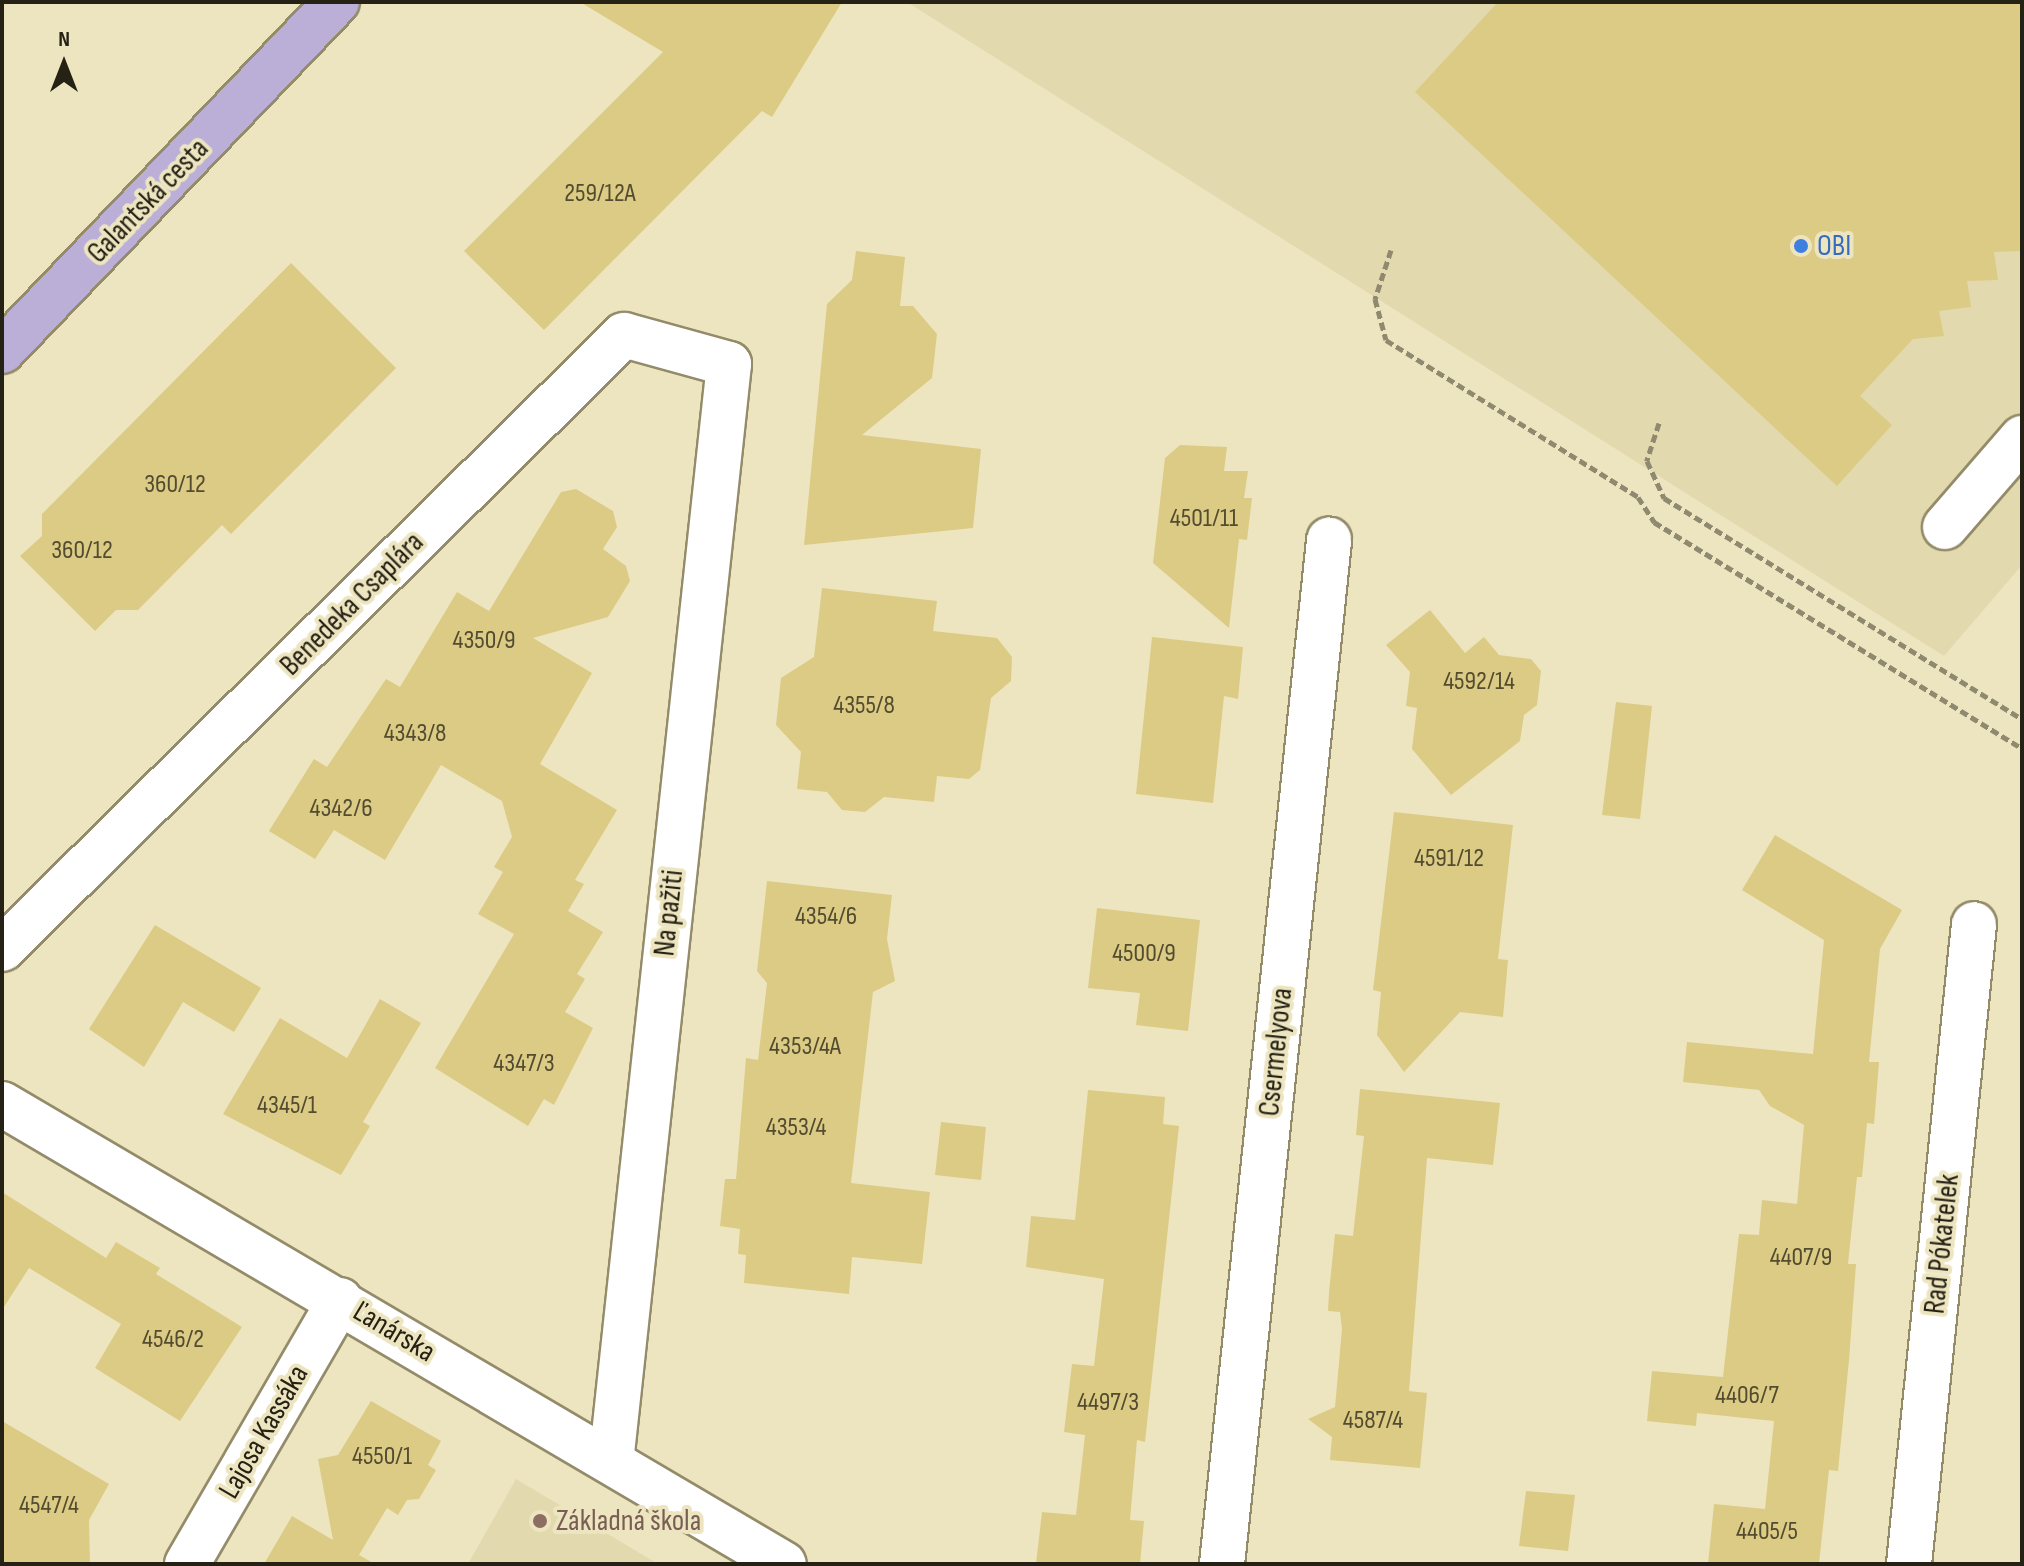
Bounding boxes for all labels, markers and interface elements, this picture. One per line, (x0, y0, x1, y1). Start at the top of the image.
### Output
north arrow (24, 24, 104, 104)
text: N (58, 26, 70, 53)
street label: Galantská cesta (80, 131, 216, 271)
house number: 259/12A (564, 178, 636, 210)
place label: OBI (1817, 228, 1851, 264)
marker: OBI (1792, 237, 1810, 255)
house number: 360/12 (144, 469, 206, 501)
house number: 4501/11 (1170, 503, 1238, 535)
street label: Benedeka Csaplára (273, 525, 431, 683)
house number: 360/12 (51, 535, 113, 567)
house number: 4350/9 (453, 625, 515, 657)
house number: 4592/14 (1443, 666, 1515, 698)
house number: 4355/8 (833, 690, 895, 722)
house number: 4343/8 (384, 718, 446, 750)
house number: 4342/6 (309, 793, 373, 825)
house number: 4591/12 (1414, 843, 1484, 875)
street label: Na pažiti (647, 868, 691, 958)
house number: 4354/6 (795, 901, 857, 933)
house number: 4500/9 (1112, 938, 1176, 970)
street label: Csermelyova (1251, 986, 1301, 1118)
house number: 4353/4A (769, 1031, 841, 1063)
house number: 4347/3 (493, 1048, 555, 1080)
house number: 4345/1 (257, 1090, 317, 1122)
house number: 4353/4 (766, 1112, 826, 1144)
street label: Rad Pókatelek (1917, 1172, 1967, 1316)
house number: 4407/9 (1770, 1242, 1832, 1274)
street label: Ľanárska (347, 1294, 441, 1370)
house number: 4546/2 (142, 1324, 204, 1356)
street label: Lajosa Kassáka (211, 1359, 317, 1505)
house number: 4406/7 (1715, 1380, 1779, 1412)
house number: 4497/3 (1077, 1387, 1139, 1419)
house number: 4587/4 (1343, 1405, 1403, 1437)
house number: 4550/1 (352, 1441, 412, 1473)
house number: 4547/4 (19, 1490, 79, 1522)
place label: Základná škola (556, 1503, 701, 1539)
marker: Základná škola (531, 1512, 549, 1530)
house number: 4405/5 (1736, 1516, 1798, 1548)

